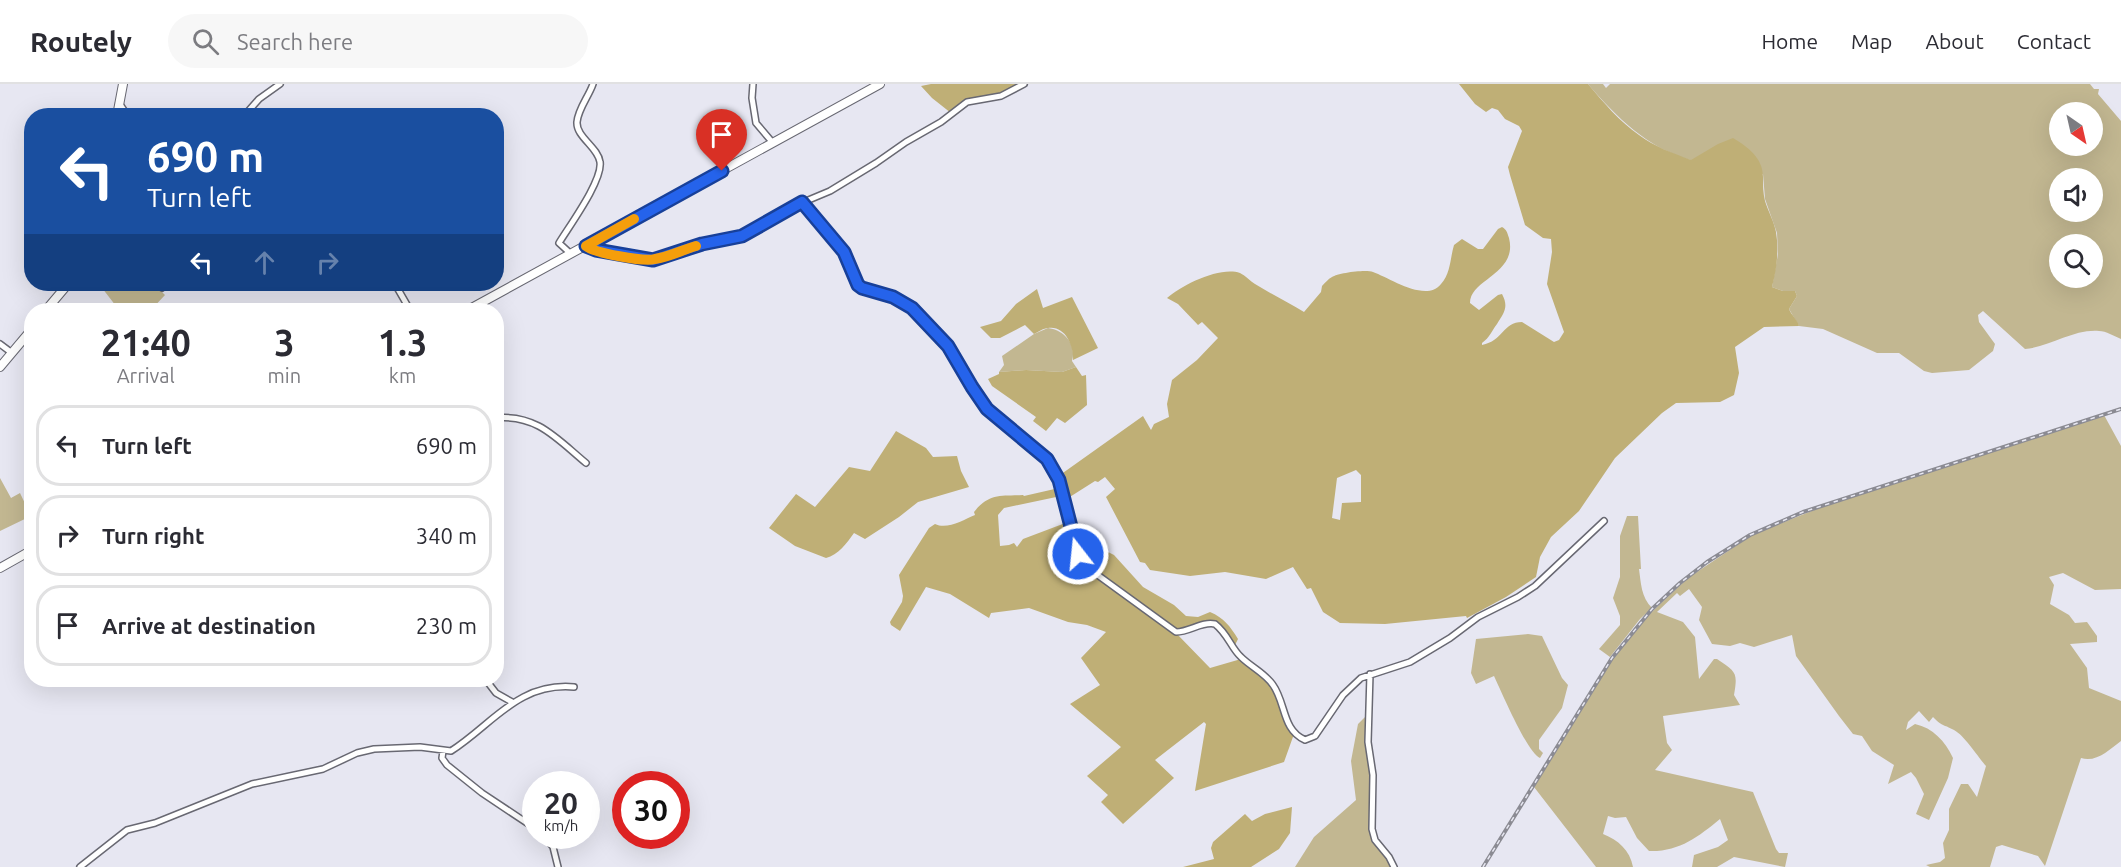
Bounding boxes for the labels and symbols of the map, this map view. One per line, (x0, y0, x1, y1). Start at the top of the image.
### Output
north arrow (2049, 102, 2103, 156)
pin (696, 109, 747, 171)
position arrow (1046, 522, 1110, 586)
speed limit sign: 30 (612, 771, 690, 849)

